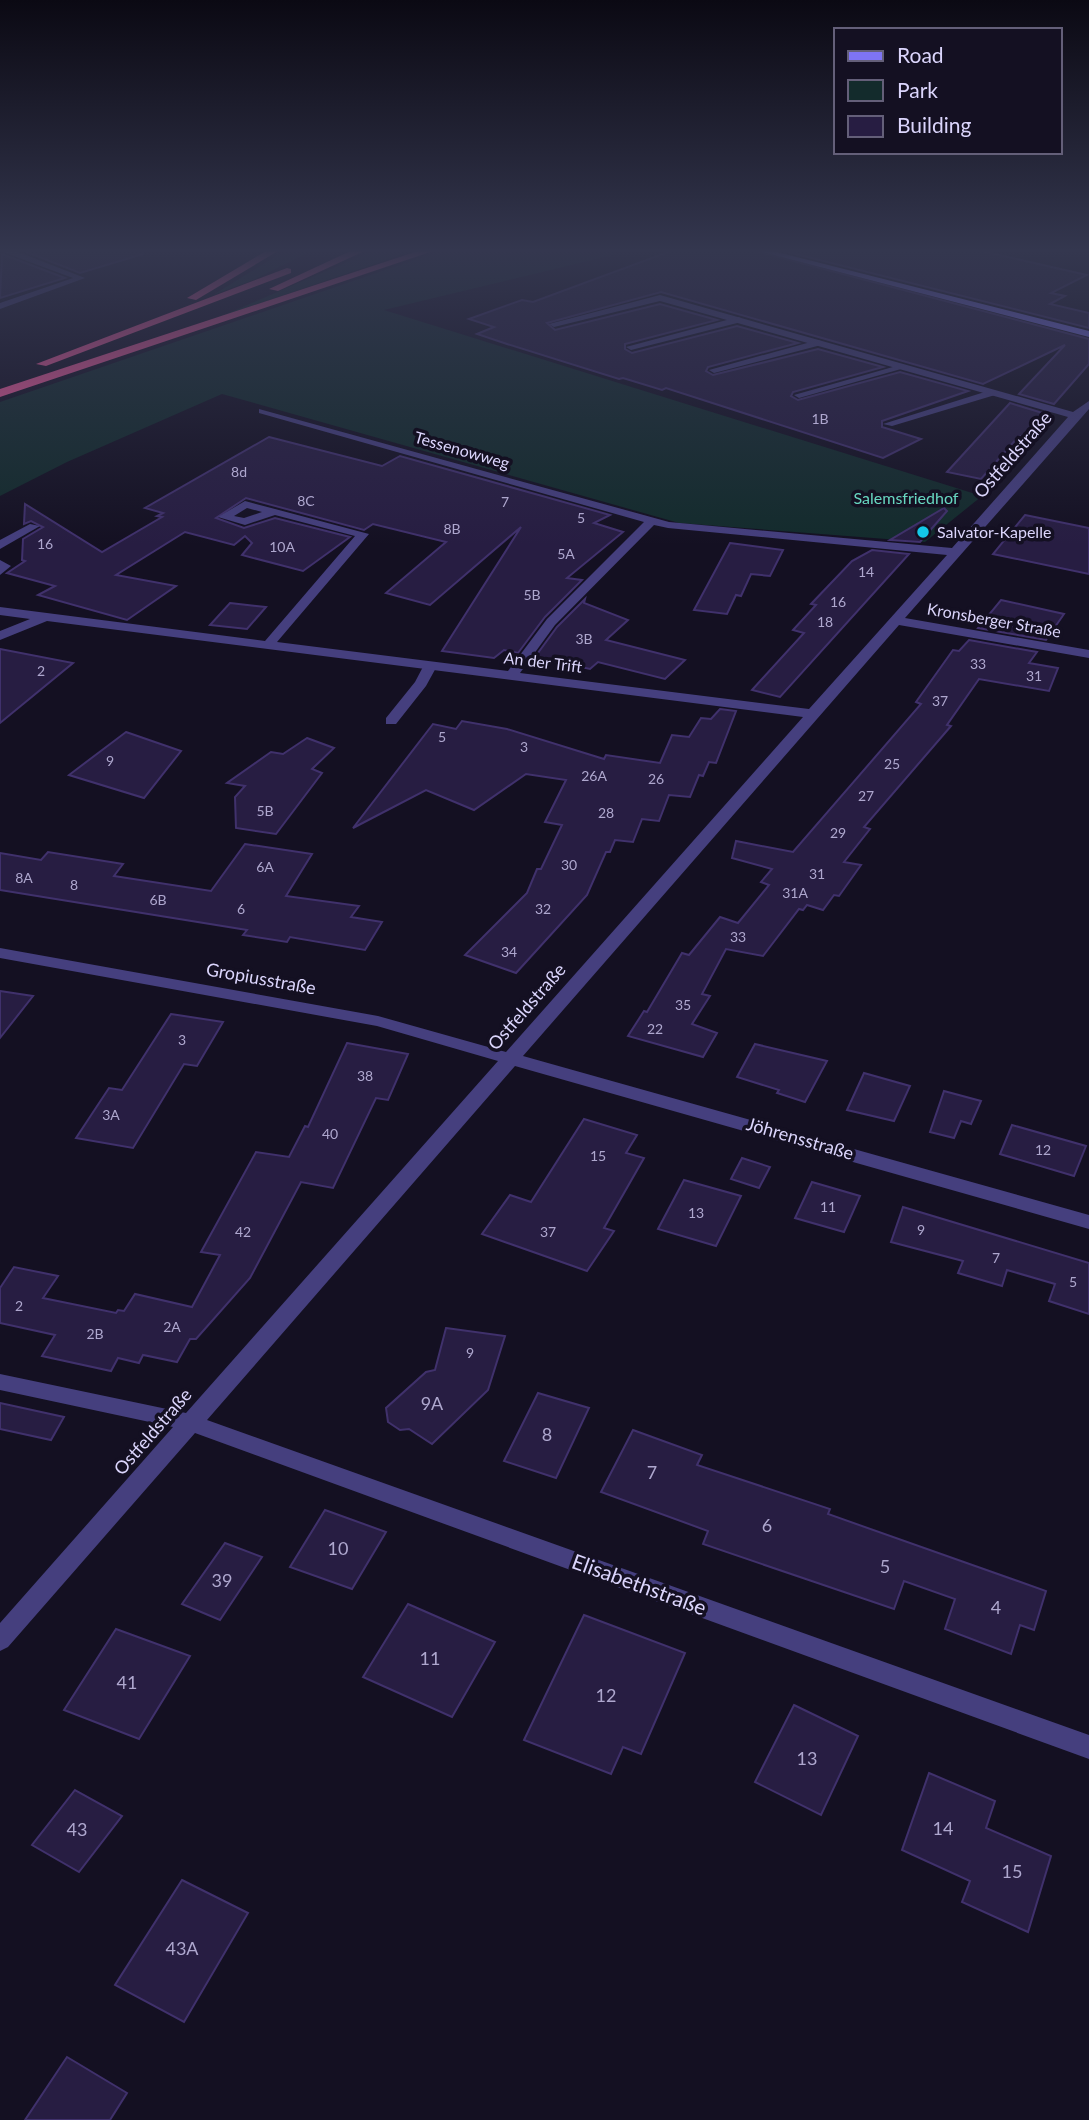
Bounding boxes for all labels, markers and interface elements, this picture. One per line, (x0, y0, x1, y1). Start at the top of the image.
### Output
legend (834, 28, 1061, 154)
text: Road (897, 42, 944, 67)
text: Park (897, 77, 938, 102)
text: Building (897, 112, 972, 137)
street label: Ostfeldstraße (969, 407, 1056, 502)
house number: 1B (811, 410, 829, 427)
street label: Tessenowweg (412, 427, 512, 472)
house number: 8d (231, 463, 247, 480)
park label: Salemsfriedhof (854, 488, 959, 507)
house number: 8C (297, 492, 315, 509)
house number: 7 (501, 493, 509, 510)
house number: 5 (577, 509, 585, 526)
house number: 8B (443, 520, 461, 537)
place label: Salvator-Kapelle (937, 522, 1051, 541)
marker: Salvator-Kapelle (915, 524, 931, 540)
house number: 16 (37, 535, 53, 552)
house number: 10A (269, 538, 295, 555)
house number: 5A (557, 545, 575, 562)
house number: 14 (858, 563, 874, 580)
house number: 5B (523, 586, 541, 603)
house number: 16 (830, 593, 846, 610)
street label: Kronsberger Straße (926, 598, 1063, 641)
house number: 18 (817, 613, 833, 630)
house number: 3B (575, 630, 593, 647)
street label: An der Trift (503, 647, 583, 676)
house number: 33 (970, 655, 986, 672)
house number: 2 (37, 662, 45, 679)
house number: 31 (1026, 667, 1042, 684)
house number: 37 (932, 692, 948, 709)
house number: 5 (438, 728, 446, 745)
house number: 3 (520, 738, 528, 755)
house number: 9 (106, 752, 114, 769)
house number: 25 (884, 755, 900, 772)
house number: 26A (581, 767, 607, 784)
house number: 26 (648, 770, 664, 787)
house number: 27 (858, 787, 874, 804)
house number: 5B (256, 802, 274, 819)
house number: 28 (598, 804, 614, 821)
house number: 29 (830, 824, 846, 841)
house number: 30 (561, 856, 577, 873)
house number: 6A (256, 858, 274, 875)
house number: 31 (809, 865, 825, 882)
house number: 8A (15, 869, 33, 886)
house number: 8 (70, 876, 78, 893)
house number: 31A (782, 884, 808, 901)
house number: 6B (149, 891, 167, 908)
house number: 6 (237, 900, 245, 917)
house number: 32 (535, 900, 551, 917)
house number: 33 (730, 928, 746, 945)
house number: 34 (501, 943, 517, 960)
street label: Gropiusstraße (205, 958, 318, 999)
street label: Ostfeldstraße (483, 959, 570, 1054)
house number: 35 (675, 996, 691, 1013)
house number: 22 (647, 1020, 663, 1037)
house number: 3 (178, 1031, 186, 1048)
house number: 38 (357, 1067, 373, 1084)
house number: 3A (102, 1106, 120, 1123)
street label: Jöhrensstraße (744, 1112, 856, 1164)
house number: 40 (322, 1125, 338, 1142)
house number: 12 (1035, 1141, 1051, 1158)
house number: 15 (590, 1147, 606, 1164)
house number: 11 (820, 1198, 836, 1215)
house number: 13 (688, 1204, 704, 1221)
house number: 9 (917, 1221, 925, 1238)
house number: 42 (235, 1223, 251, 1240)
house number: 37 (540, 1223, 556, 1240)
house number: 7 (992, 1249, 1000, 1266)
house number: 5 (1069, 1273, 1077, 1290)
house number: 2 (15, 1297, 23, 1314)
house number: 2A (163, 1318, 181, 1335)
house number: 2B (86, 1325, 104, 1342)
house number: 9 (466, 1344, 474, 1361)
street label: Ostfeldstraße (109, 1384, 196, 1479)
house number: 9A (421, 1392, 444, 1414)
house number: 8 (542, 1423, 552, 1445)
house number: 7 (647, 1461, 657, 1483)
house number: 6 (762, 1514, 772, 1536)
house number: 10 (328, 1537, 348, 1559)
street label: Elisabethstraße (569, 1548, 710, 1620)
house number: 5 (880, 1555, 890, 1577)
house number: 39 (212, 1569, 232, 1591)
house number: 4 (991, 1596, 1001, 1618)
house number: 11 (420, 1647, 440, 1669)
house number: 41 (117, 1671, 137, 1693)
house number: 12 (596, 1684, 616, 1706)
house number: 13 (797, 1747, 817, 1769)
house number: 14 (933, 1817, 953, 1839)
house number: 43 (67, 1818, 87, 1840)
house number: 15 (1002, 1860, 1022, 1882)
house number: 43A (165, 1937, 199, 1959)

